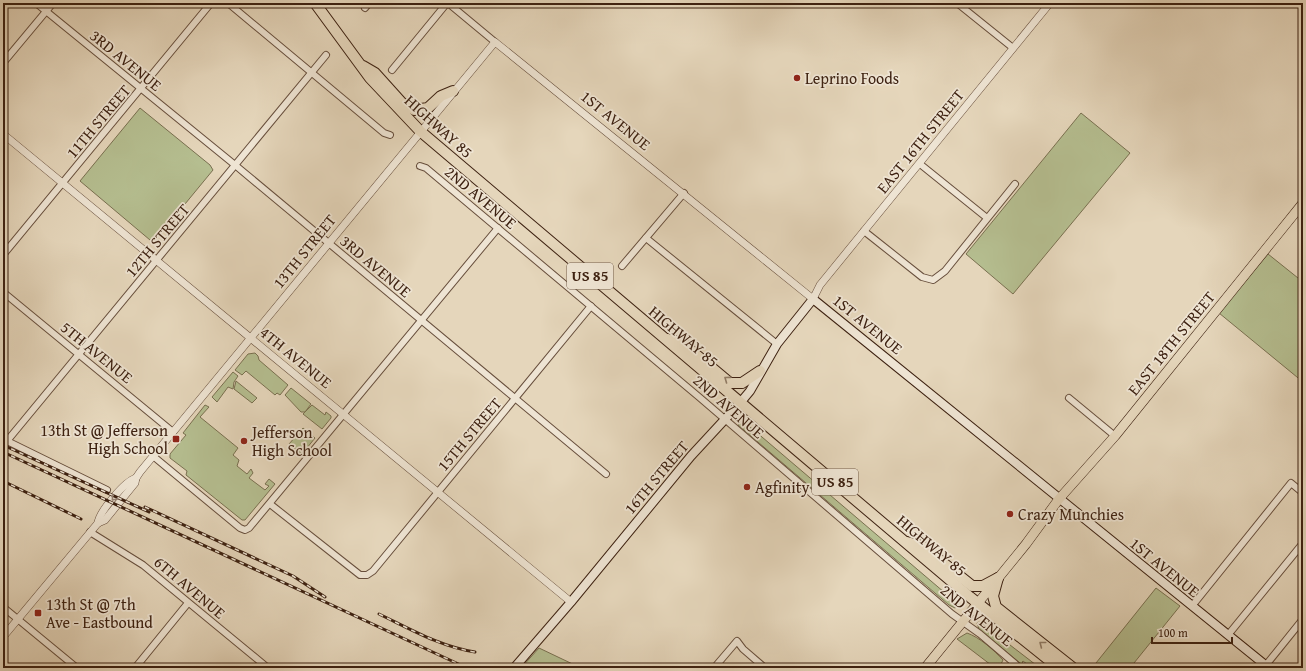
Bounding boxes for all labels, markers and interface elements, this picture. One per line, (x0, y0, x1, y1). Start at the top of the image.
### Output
street label: 3RD AVENUE (85, 24, 167, 96)
place label: Leprino Foods (805, 66, 899, 90)
marker: Leprino Foods (792, 73, 802, 83)
street label: 11TH STREET (60, 79, 136, 163)
street label: 1ST AVENUE (576, 84, 656, 156)
street label: EAST 16TH STREET (870, 84, 970, 198)
street label: HIGHWAY 85 (399, 89, 479, 163)
street label: 2ND AVENUE (440, 160, 522, 234)
street label: 12TH STREET (119, 198, 195, 282)
street label: 13TH STREET (266, 209, 342, 293)
street label: 3RD AVENUE (335, 229, 417, 303)
road number: US 85 (567, 263, 613, 289)
street label: EAST 18TH STREET (1121, 286, 1221, 400)
street label: 1ST AVENUE (828, 288, 908, 360)
street label: HIGHWAY 85 (644, 300, 724, 372)
street label: 5TH AVENUE (56, 315, 138, 389)
street label: 4TH AVENUE (255, 320, 337, 394)
street label: 2ND AVENUE (688, 368, 770, 444)
one-way arrow (724, 377, 731, 384)
street label: 15TH STREET (431, 392, 507, 476)
place label: 13th St @ Jefferson High School (40, 418, 169, 460)
place label: Jefferson High School (250, 420, 333, 462)
marker: 13th St @ Jefferson High School (171, 434, 181, 444)
street label: 16TH STREET (618, 435, 694, 519)
marker: Jefferson High School (239, 436, 249, 446)
road number: US 85 (812, 469, 858, 495)
place label: Agfinity (755, 475, 809, 499)
marker: Agfinity (742, 482, 752, 492)
one-way arrow (112, 493, 119, 500)
place label: Crazy Munchies (1018, 502, 1124, 526)
street label: HIGHWAY 85 (892, 509, 972, 581)
marker: Crazy Munchies (1005, 509, 1015, 519)
street label: 1ST AVENUE (1125, 531, 1205, 603)
street label: 6TH AVENUE (149, 550, 231, 624)
street label: 2ND AVENUE (935, 578, 1019, 652)
place label: 13th St @ 7th Ave - Eastbound (46, 592, 153, 634)
marker: 13th St @ 7th Ave - Eastbound (33, 608, 43, 618)
scale bar (1152, 619, 1232, 645)
text: 100 m (1158, 624, 1188, 641)
one-way arrow (1040, 642, 1047, 649)

